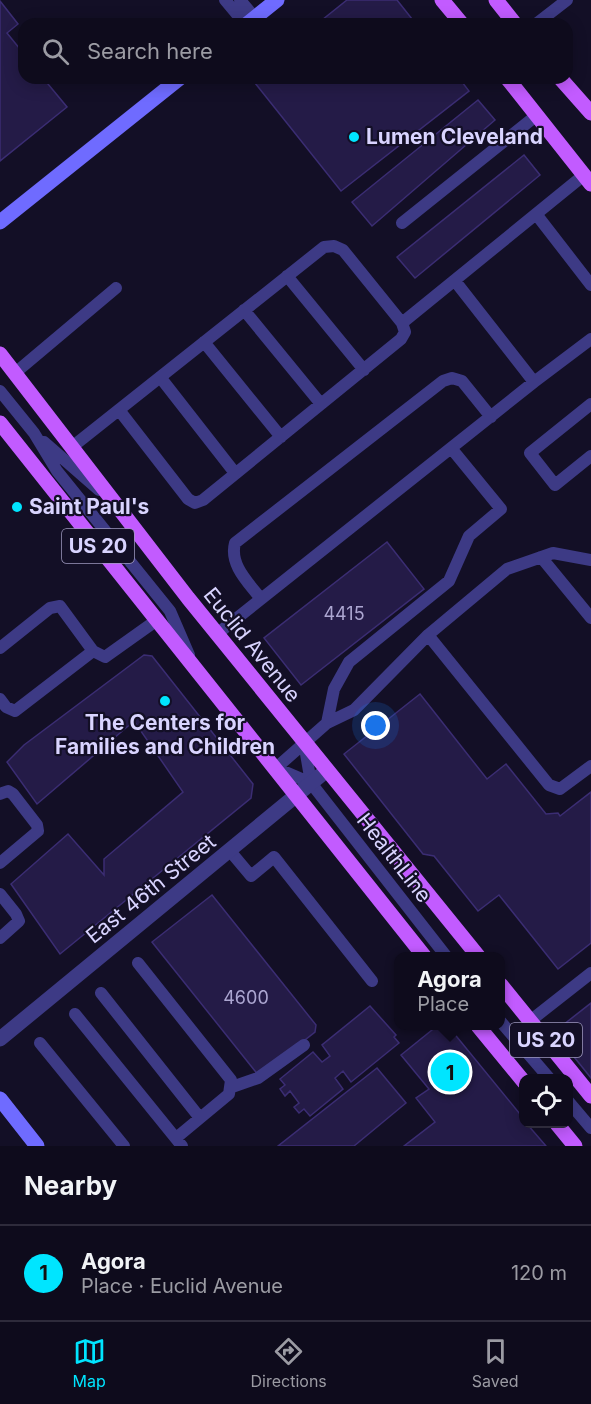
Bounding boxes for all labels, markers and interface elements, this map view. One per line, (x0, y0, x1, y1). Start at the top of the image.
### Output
search box (18, 18, 573, 84)
icon: search (39, 35, 72, 68)
text: Search here (87, 38, 213, 64)
place label: Lumen Cleveland (366, 124, 543, 149)
marker: Lumen Cleveland (347, 130, 361, 144)
place label: Saint Paul's (29, 494, 149, 519)
marker: Saint Paul's (10, 500, 24, 514)
road number: US 20 (62, 529, 134, 563)
street label: Euclid Avenue (199, 583, 306, 707)
house number: 4415 (323, 603, 365, 624)
marker: The Centers for Families and Children (158, 694, 172, 708)
place label: The Centers for Families and Children (55, 710, 275, 759)
your location (361, 711, 390, 740)
street label: HealthLine (352, 808, 437, 907)
street label: East 46th Street (81, 829, 221, 948)
popup (394, 952, 505, 1030)
text: Agora (417, 966, 482, 992)
house number: 4600 (223, 987, 269, 1008)
text: Place (417, 992, 469, 1016)
road number: US 20 (510, 1023, 582, 1057)
pin: 1 (430, 1050, 470, 1094)
map controls (519, 1074, 573, 1128)
button: locate (519, 1074, 573, 1128)
text: Nearby (24, 1170, 117, 1201)
text: Agora (81, 1248, 146, 1274)
text: 1 (39, 1261, 48, 1285)
text: 120 m (511, 1261, 567, 1285)
text: Place · Euclid Avenue (81, 1274, 283, 1298)
tab: Map (72, 1335, 106, 1391)
tab: Directions (251, 1335, 327, 1391)
tab: Saved (472, 1335, 519, 1391)

